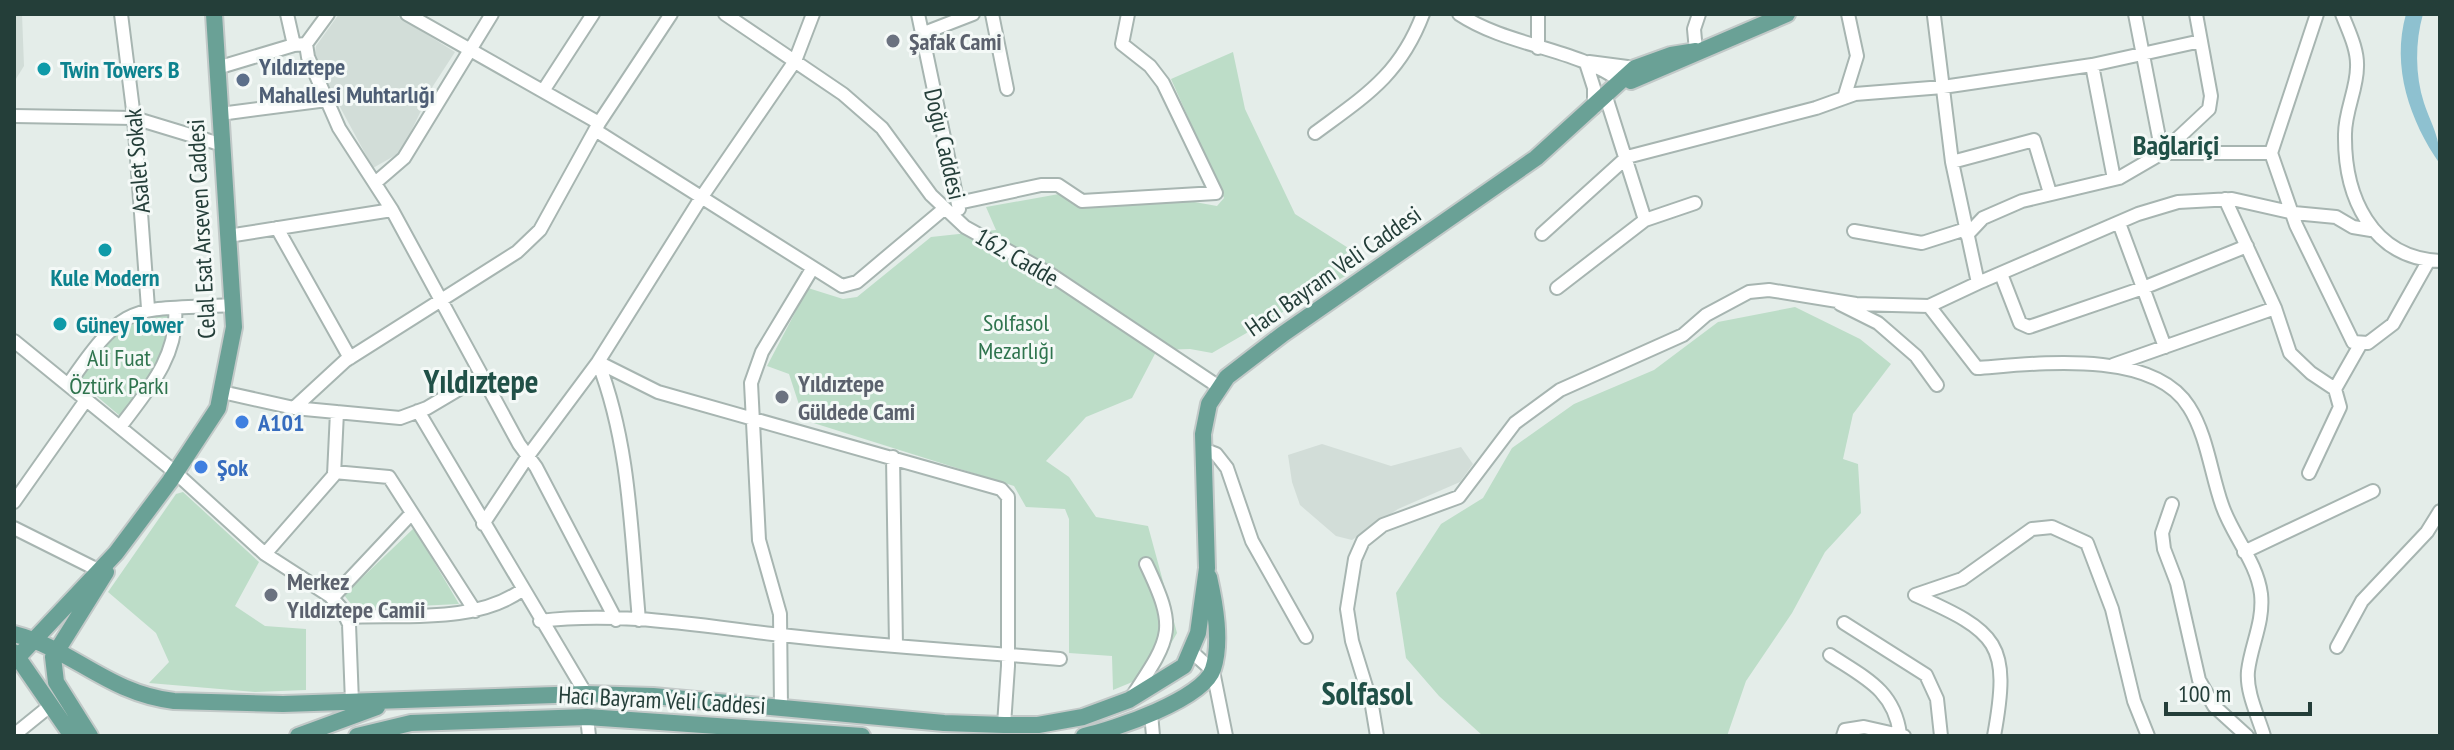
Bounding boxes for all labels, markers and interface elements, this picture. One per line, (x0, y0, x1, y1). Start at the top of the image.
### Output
place label: Şafak Cami (909, 26, 1002, 57)
marker: Şafak Cami (884, 32, 902, 50)
place label: Yıldıztepe Mahallesi Muhtarlığı (258, 51, 435, 110)
place label: Twin Towers B (60, 54, 180, 85)
marker: Twin Towers B (35, 60, 53, 78)
marker: Yıldıztepe Mahallesi Muhtarlığı (234, 71, 252, 89)
street label: Doğu Caddesi (917, 85, 973, 203)
street label: Asalet Sokak (117, 107, 157, 215)
street label: Celal Esat Arseven Caddesi (180, 118, 222, 340)
district label: Bağlariçi (2133, 126, 2219, 163)
street label: Hacı Bayram Veli Caddesi (1239, 199, 1427, 343)
street label: 162. Cadde (970, 221, 1064, 293)
marker: Kule Modern (96, 241, 114, 259)
place label: Kule Modern (50, 262, 160, 293)
park label: Solfasol Mezarlığı (978, 307, 1054, 366)
place label: Güney Tower (76, 309, 184, 340)
marker: Güney Tower (51, 315, 69, 333)
park label: Ali Fuat Öztürk Parkı (69, 342, 169, 401)
district label: Yıldıztepe (422, 360, 539, 402)
place label: Yıldıztepe Güldede Cami (797, 368, 915, 427)
marker: Yıldıztepe Güldede Cami (773, 388, 791, 406)
place label: A101 (257, 407, 304, 438)
marker: A101 (233, 413, 251, 431)
place label: Şok (217, 452, 248, 483)
marker: Şok (192, 458, 210, 476)
place label: Merkez Yıldıztepe Camii (286, 566, 425, 625)
marker: Merkez Yıldıztepe Camii (262, 586, 280, 604)
scale bar (2166, 666, 2310, 716)
district label: Solfasol (1321, 672, 1413, 714)
text: 100 m (2178, 678, 2231, 709)
street label: Hacı Bayram Veli Caddesi (558, 679, 766, 721)

